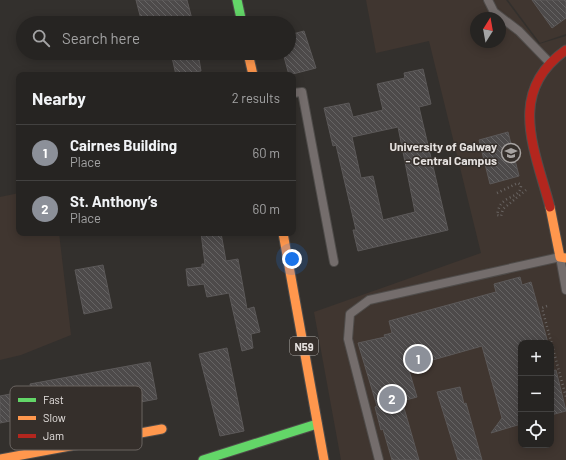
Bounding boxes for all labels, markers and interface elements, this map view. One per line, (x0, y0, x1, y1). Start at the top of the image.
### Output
north arrow (470, 12, 506, 48)
search box (16, 16, 296, 60)
icon: search (30, 27, 52, 49)
text: Search here (62, 29, 140, 47)
text: Nearby (32, 88, 86, 108)
text: 2 results (232, 90, 280, 106)
text: Cairnes Building (70, 136, 177, 154)
place label: University of Galway - Central Campus (389, 139, 497, 167)
school or university icon: University of Galway - Central Campus (500, 142, 522, 164)
text: 1 (43, 145, 47, 161)
text: 60 m (253, 145, 280, 161)
text: Place (70, 154, 101, 170)
text: St. Anthony’s (70, 192, 157, 210)
text: 2 (41, 201, 49, 217)
text: 60 m (253, 201, 280, 217)
text: Place (70, 210, 101, 226)
your location (282, 249, 302, 269)
road number: N59 (290, 337, 318, 355)
map controls (518, 340, 554, 448)
button: + (518, 340, 554, 376)
pin: 1 (405, 344, 431, 374)
button: − (518, 376, 554, 412)
pin: 2 (379, 384, 405, 414)
legend (10, 386, 142, 450)
text: Fast (43, 393, 64, 406)
text: Slow (43, 411, 66, 424)
button: locate (518, 412, 554, 448)
text: Jam (43, 429, 64, 442)

